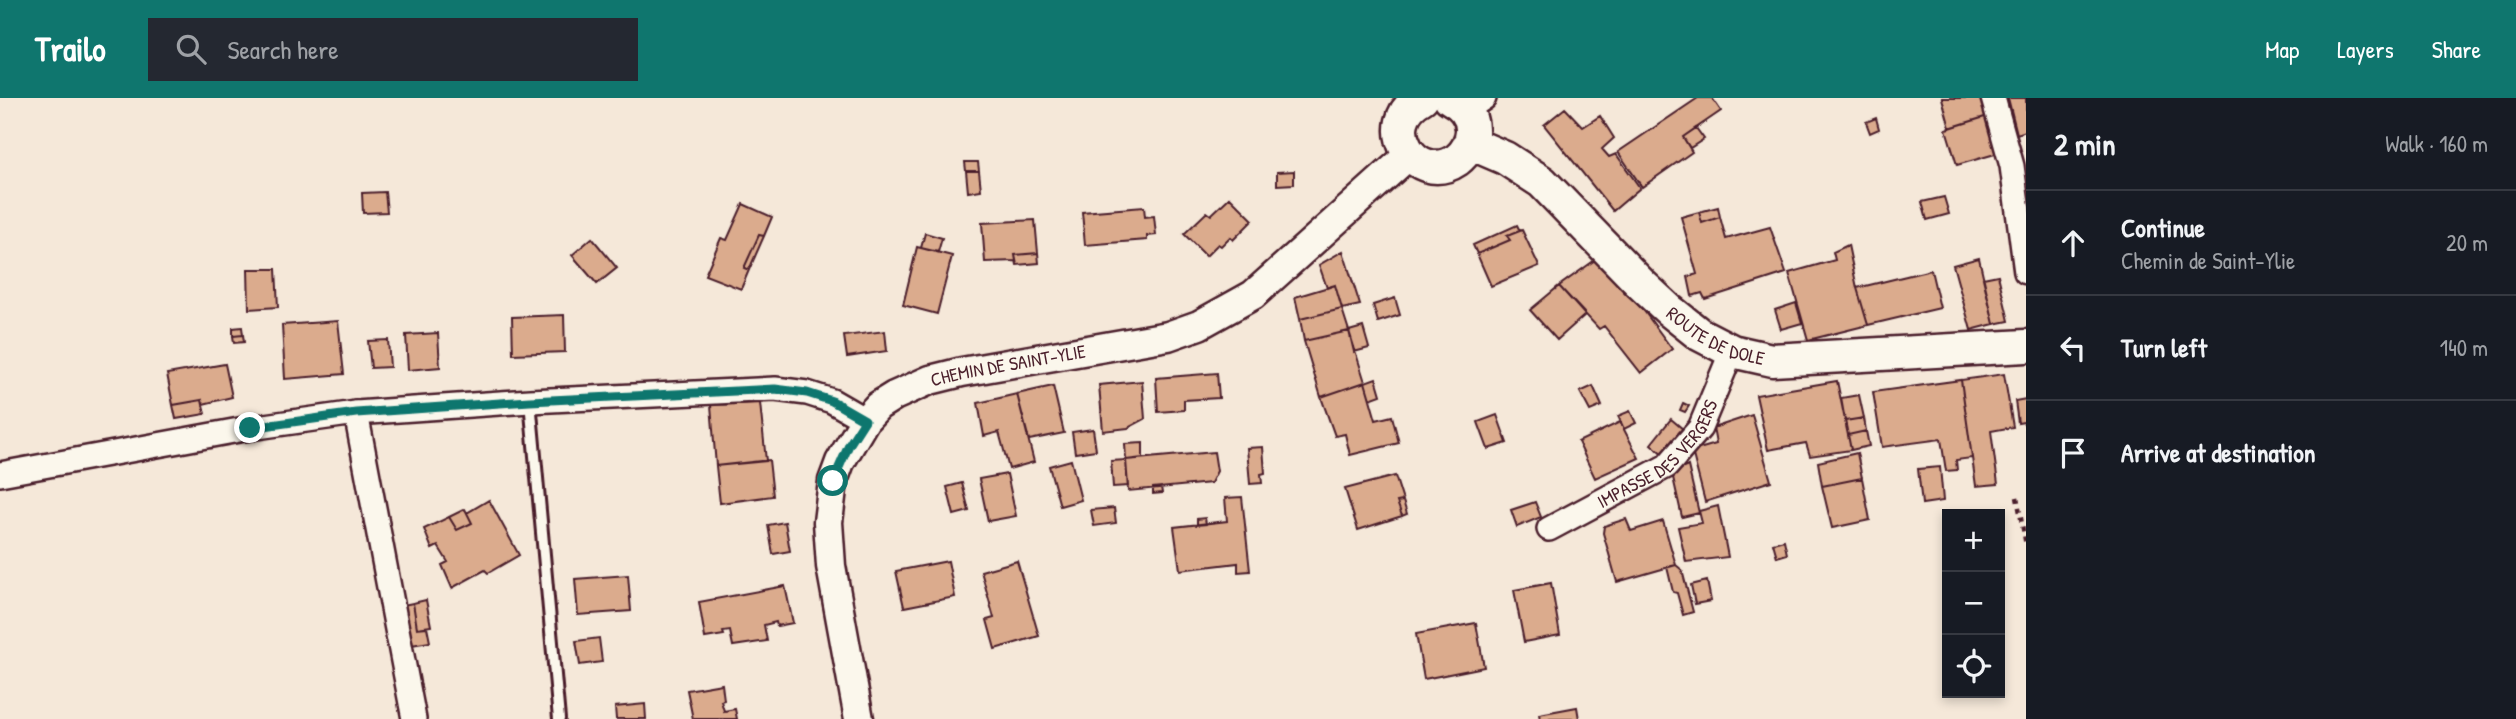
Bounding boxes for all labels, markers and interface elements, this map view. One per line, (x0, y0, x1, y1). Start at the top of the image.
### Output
search box (148, 18, 638, 81)
text: Trailo (35, 27, 106, 71)
icon: search (172, 30, 210, 68)
text: Search here (228, 32, 339, 67)
text: Map (2265, 33, 2299, 65)
text: Layers (2337, 33, 2394, 65)
text: Share (2432, 33, 2481, 65)
text: 2 min (2054, 124, 2116, 164)
text: Walk · 160 m (2385, 128, 2488, 159)
text: Continue (2121, 210, 2205, 245)
icon: ahead (2054, 224, 2092, 262)
text: 20 m (2446, 227, 2488, 258)
text: Chemin de Saint-Ylie (2121, 245, 2295, 276)
street label: ROUTE DE DOLE (1661, 300, 1768, 371)
icon: left (2054, 329, 2092, 367)
text: Turn left (2121, 330, 2207, 365)
text: 140 m (2440, 332, 2488, 363)
street label: CHEMIN DE SAINT-YLIE (928, 338, 1088, 392)
street label: IMPASSE DES VERGERS (1592, 395, 1724, 514)
route end (234, 412, 265, 443)
icon: arrive (2054, 434, 2092, 472)
text: Arrive at destination (2121, 435, 2316, 470)
route start (817, 465, 848, 496)
map controls (1942, 509, 2005, 698)
button: + (1942, 509, 2005, 572)
button: − (1942, 572, 2005, 635)
button: locate (1942, 635, 2005, 698)

